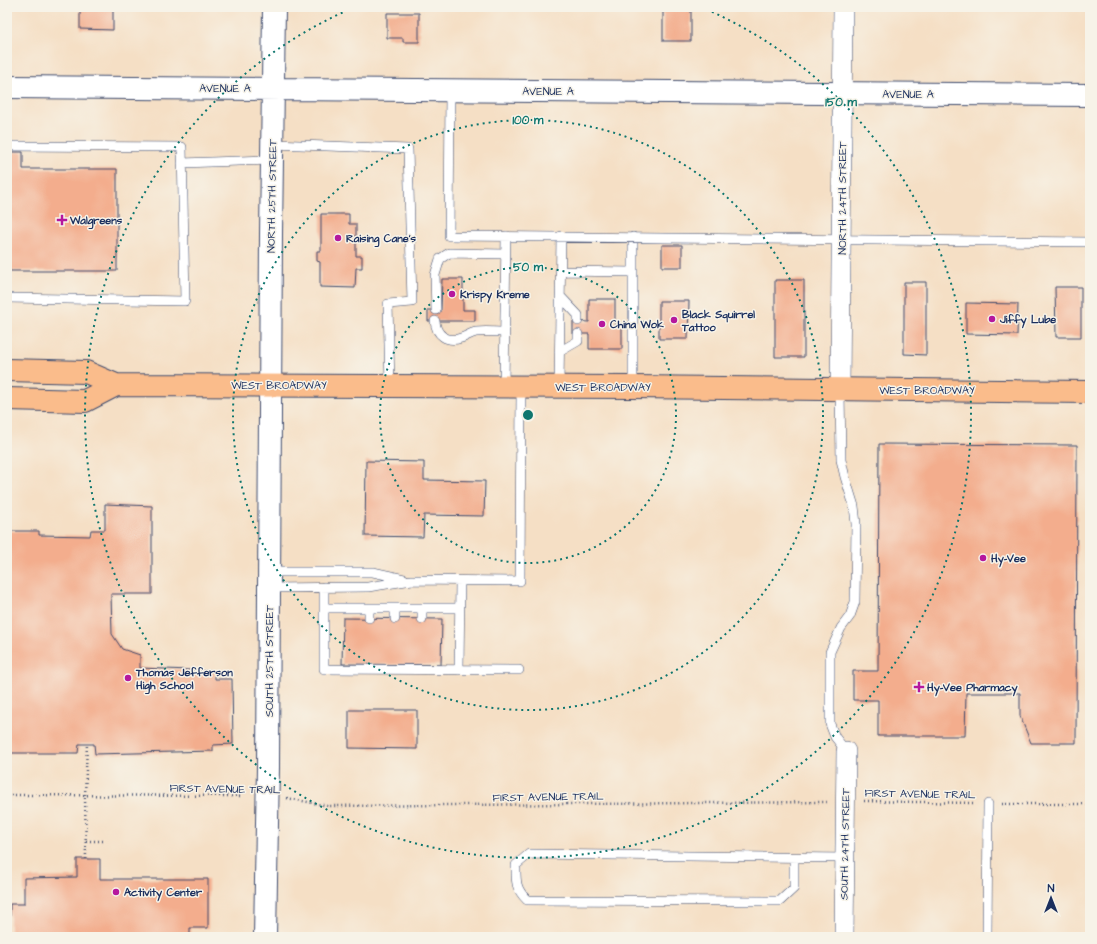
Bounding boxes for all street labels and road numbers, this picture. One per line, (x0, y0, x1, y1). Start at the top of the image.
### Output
street label: AVENUE A (199, 81, 251, 96)
street label: AVENUE A (522, 84, 574, 99)
street label: AVENUE A (882, 87, 934, 102)
street label: NORTH 25TH STREET (264, 139, 280, 253)
street label: NORTH 24TH STREET (835, 141, 850, 255)
street label: WEST BROADWAY (231, 378, 327, 393)
street label: WEST BROADWAY (555, 380, 651, 395)
street label: WEST BROADWAY (879, 383, 975, 398)
street label: SOUTH 25TH STREET (262, 605, 277, 717)
street label: FIRST AVENUE TRAIL (169, 781, 281, 797)
street label: FIRST AVENUE TRAIL (864, 786, 976, 802)
street label: SOUTH 24TH STREET (837, 788, 853, 900)
street label: FIRST AVENUE TRAIL (492, 789, 604, 805)

